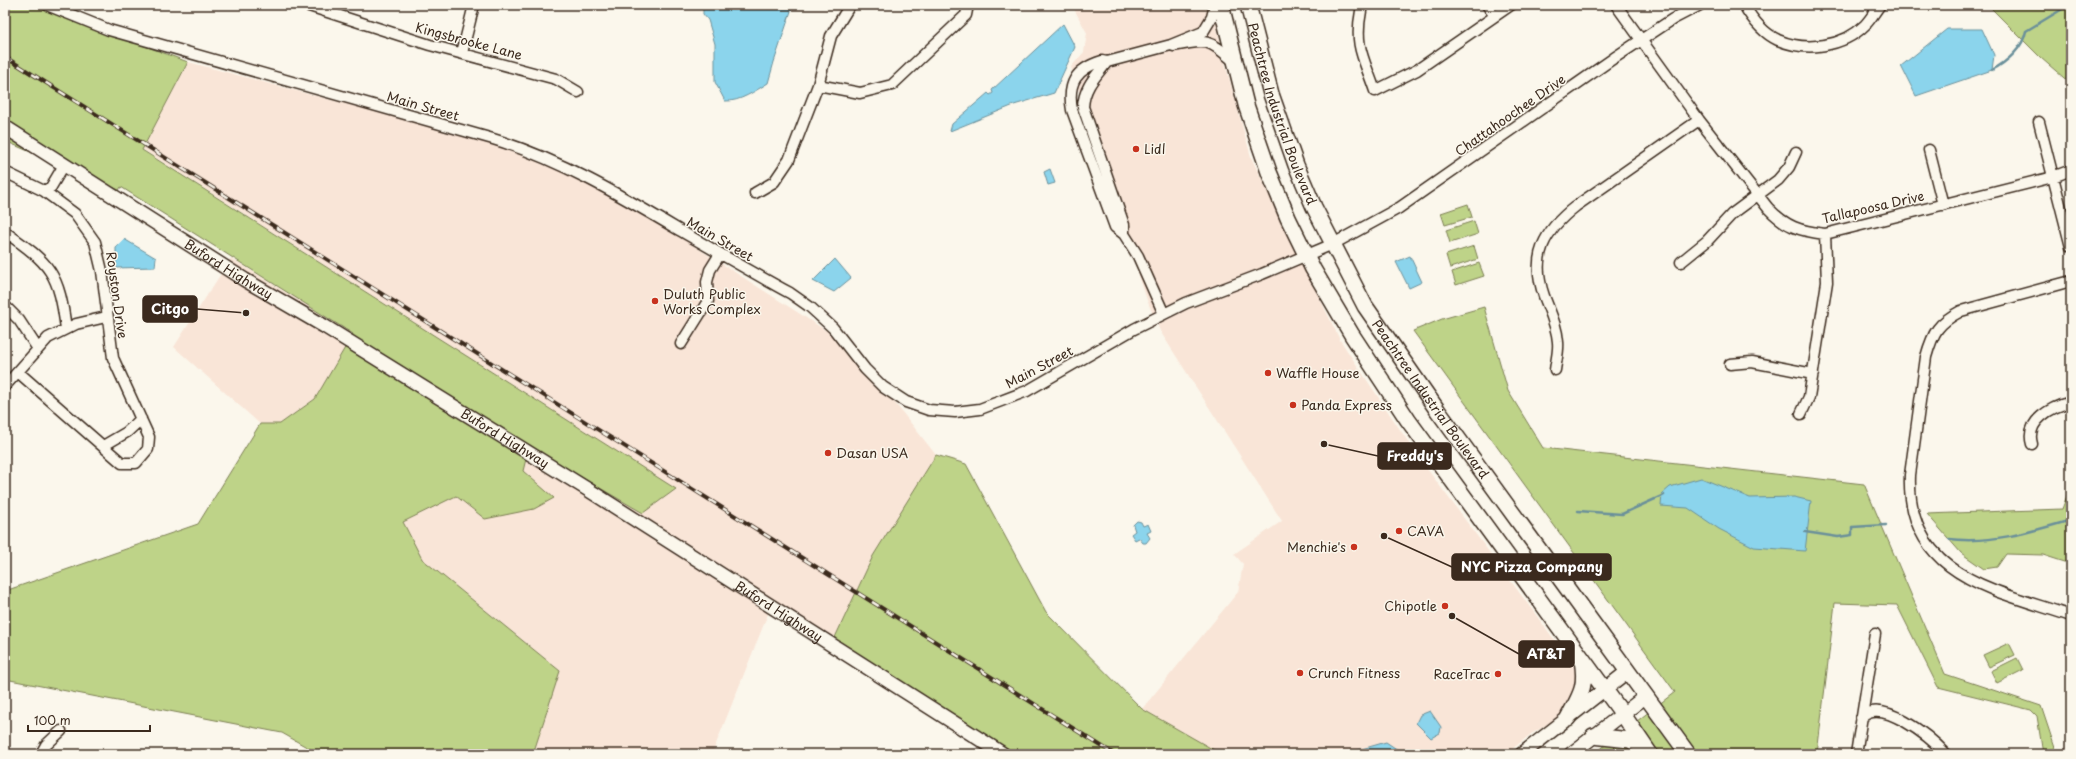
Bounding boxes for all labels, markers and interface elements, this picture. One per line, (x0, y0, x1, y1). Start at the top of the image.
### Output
street label: Kingsbrooke Lane (414, 17, 525, 64)
street label: Peachtree Industrial Boulevard (1244, 21, 1322, 207)
street label: Chattahoochee Drive (1451, 69, 1569, 160)
street label: Main Street (385, 86, 461, 125)
place label: Lidl (1144, 139, 1165, 158)
marker: Lidl (1131, 144, 1141, 154)
street label: Tallapoosa Drive (1820, 185, 1926, 228)
street label: Main Street (683, 212, 757, 265)
street label: Buford Highway (181, 234, 277, 303)
street label: Royston Drive (102, 250, 133, 340)
place label: Duluth Public Works Complex (663, 284, 761, 318)
callout: Citgo (143, 296, 197, 322)
marker: Duluth Public Works Complex (650, 296, 660, 306)
text: Citgo (151, 298, 189, 319)
street label: Peachtree Industrial Boulevard (1368, 315, 1494, 482)
street label: Main Street (1002, 341, 1076, 392)
place label: Waffle House (1276, 363, 1359, 382)
marker: Waffle House (1263, 368, 1273, 378)
place label: Panda Express (1301, 395, 1392, 414)
marker: Panda Express (1288, 400, 1298, 410)
street label: Buford Highway (457, 403, 553, 472)
place label: Dasan USA (836, 443, 908, 462)
callout: Freddy's (1378, 443, 1451, 469)
text: Freddy's (1387, 445, 1444, 466)
marker: Dasan USA (823, 448, 833, 458)
place label: CAVA (1407, 521, 1444, 540)
marker: CAVA (1394, 526, 1404, 536)
place label: Menchie's (1287, 537, 1346, 556)
marker: Menchie's (1349, 542, 1359, 552)
callout: NYC Pizza Company (1452, 554, 1611, 580)
text: NYC Pizza Company (1461, 556, 1603, 577)
street label: Buford Highway (732, 576, 827, 646)
place label: Chipotle (1384, 596, 1437, 615)
marker: Chipotle (1440, 601, 1450, 611)
callout: AT&T (1519, 641, 1574, 667)
text: AT&T (1527, 643, 1566, 664)
place label: Crunch Fitness (1308, 663, 1400, 682)
place label: RaceTrac (1433, 664, 1490, 683)
marker: Crunch Fitness (1295, 668, 1305, 678)
marker: RaceTrac (1493, 669, 1503, 679)
scale bar (28, 707, 150, 733)
text: 100 m (34, 711, 71, 729)

